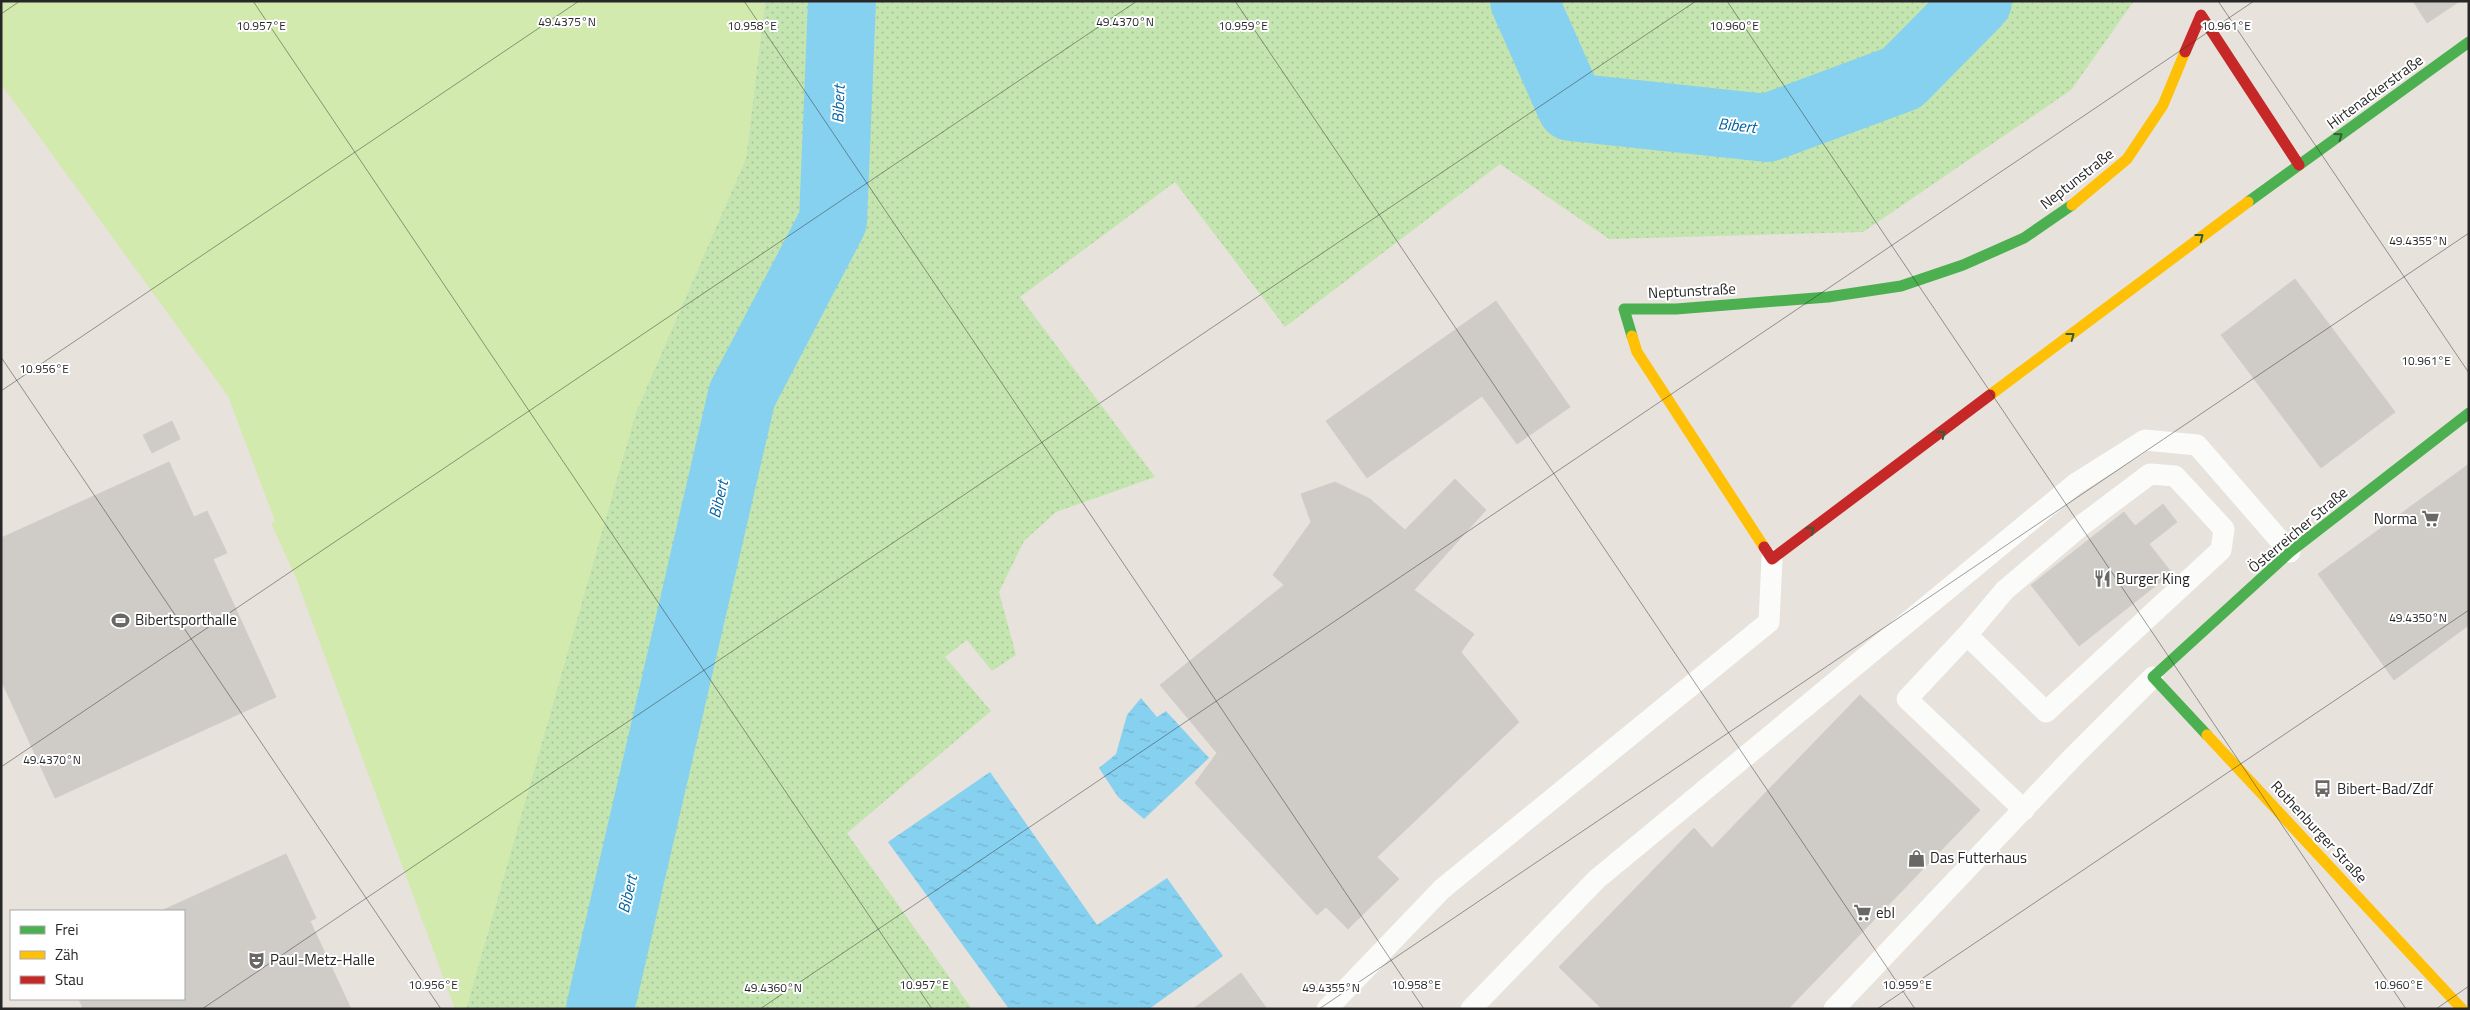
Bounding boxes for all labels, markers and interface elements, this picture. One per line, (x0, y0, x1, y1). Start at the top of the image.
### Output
text: 49.4375°N (538, 12, 596, 31)
text: 49.4370°N (1096, 12, 1154, 31)
text: 10.957°E (236, 16, 286, 35)
text: 10.958°E (727, 16, 777, 35)
text: 10.959°E (1218, 16, 1268, 35)
text: 10.960°E (1709, 16, 1759, 35)
text: 10.961°E (2201, 16, 2251, 35)
street label: Hirtenackerstraße (2322, 49, 2428, 135)
water label: Bibert (825, 83, 851, 123)
water label: Bibert (1717, 111, 1759, 139)
one-way arrow (2333, 134, 2342, 142)
street label: Neptunstraße (2035, 142, 2118, 215)
text: 49.4355°N (2389, 231, 2447, 250)
one-way arrow (2194, 234, 2204, 243)
street label: Neptunstraße (1647, 277, 1736, 304)
one-way arrow (2065, 333, 2074, 341)
text: 10.961°E (2401, 351, 2451, 370)
text: 10.956°E (19, 359, 69, 378)
one-way arrow (1936, 430, 1945, 439)
water label: Bibert (702, 476, 734, 520)
street label: Österreicher Straße (2243, 481, 2352, 578)
place label: Norma (2374, 507, 2417, 530)
supermarket icon: Norma (2421, 509, 2441, 529)
one-way arrow (1805, 527, 1815, 536)
place label: Burger King (2116, 567, 2190, 590)
restaurant icon: Burger King (2092, 569, 2112, 589)
place label: Bibertsporthalle (135, 608, 237, 631)
text: 49.4350°N (2389, 608, 2447, 627)
sports icon: Bibertsporthalle (111, 610, 131, 630)
text: 49.4370°N (23, 750, 81, 769)
street label: Rothenburger Straße (2266, 775, 2373, 888)
place label: Bibert-Bad/Zdf (2337, 777, 2433, 800)
bus stop icon: Bibert-Bad/Zdf (2313, 779, 2333, 799)
place label: Das Futterhaus (1930, 846, 2027, 869)
shop icon: Das Futterhaus (1906, 848, 1926, 868)
water label: Bibert (611, 871, 643, 915)
place label: ebl (1876, 901, 1895, 924)
supermarket icon: ebl (1852, 903, 1872, 923)
legend (10, 910, 185, 1000)
text: Frei (55, 918, 78, 941)
text: Zäh (55, 943, 79, 966)
place label: Paul-Metz-Halle (270, 948, 375, 971)
theatre icon: Paul-Metz-Halle (246, 950, 266, 970)
text: Stau (55, 968, 84, 991)
text: 10.956°E (408, 975, 458, 994)
text: 10.957°E (899, 975, 949, 994)
text: 10.958°E (1391, 975, 1441, 994)
text: 10.959°E (1882, 975, 1932, 994)
text: 10.960°E (2373, 975, 2423, 994)
text: 49.4360°N (744, 978, 802, 997)
text: 49.4355°N (1302, 978, 1360, 997)

